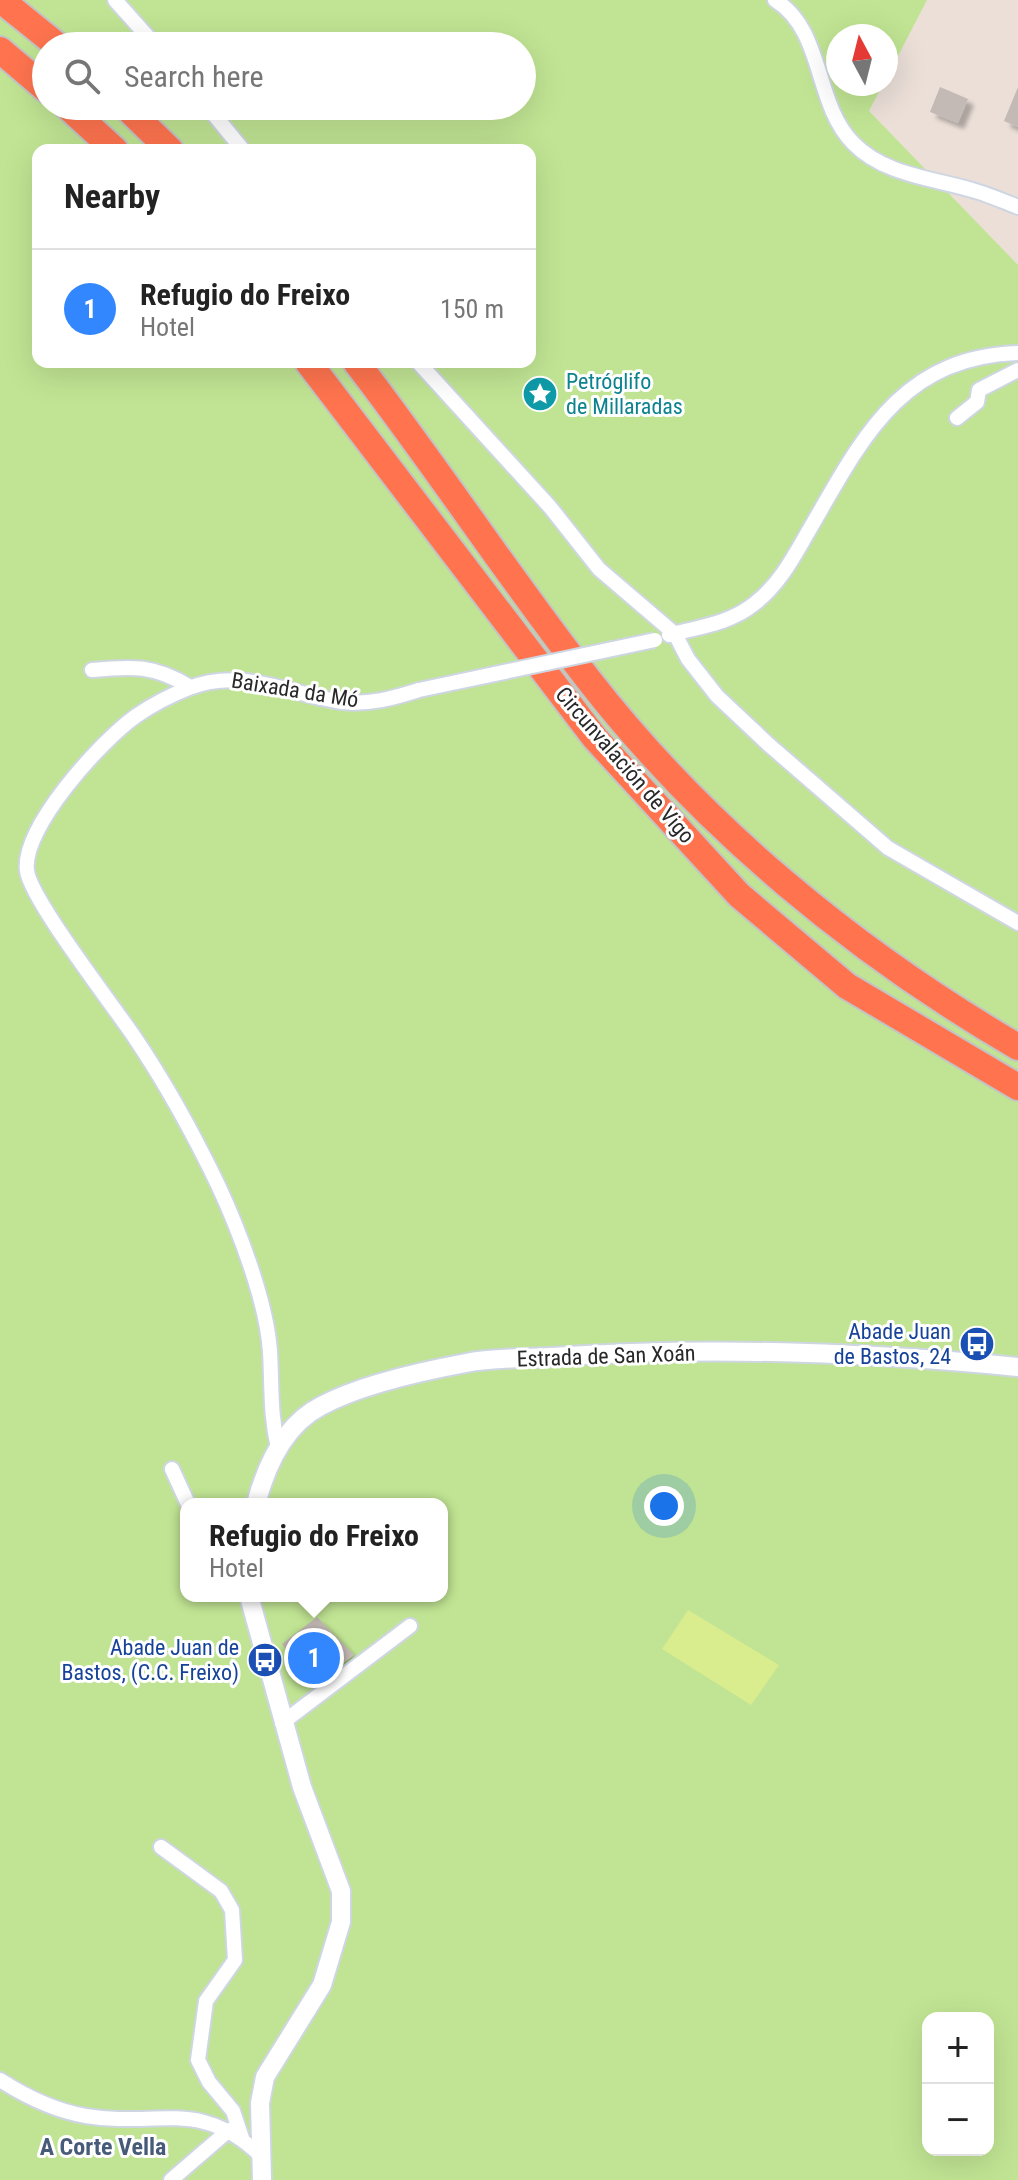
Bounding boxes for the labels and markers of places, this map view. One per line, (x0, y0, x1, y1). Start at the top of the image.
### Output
place label: Petróglifo de Millaradas (566, 369, 683, 419)
place icon: Petróglifo de Millaradas (521, 375, 559, 413)
place label: Abade Juan de Bastos, 24 (834, 1319, 951, 1369)
bus stop icon: Abade Juan de Bastos, 24 (958, 1325, 996, 1363)
pin: 1 (288, 1628, 340, 1688)
place label: Abade Juan de Bastos, (C.C. Freixo) (62, 1635, 239, 1686)
bus stop icon: Abade Juan de Bastos, (C.C. Freixo) (246, 1641, 284, 1679)

